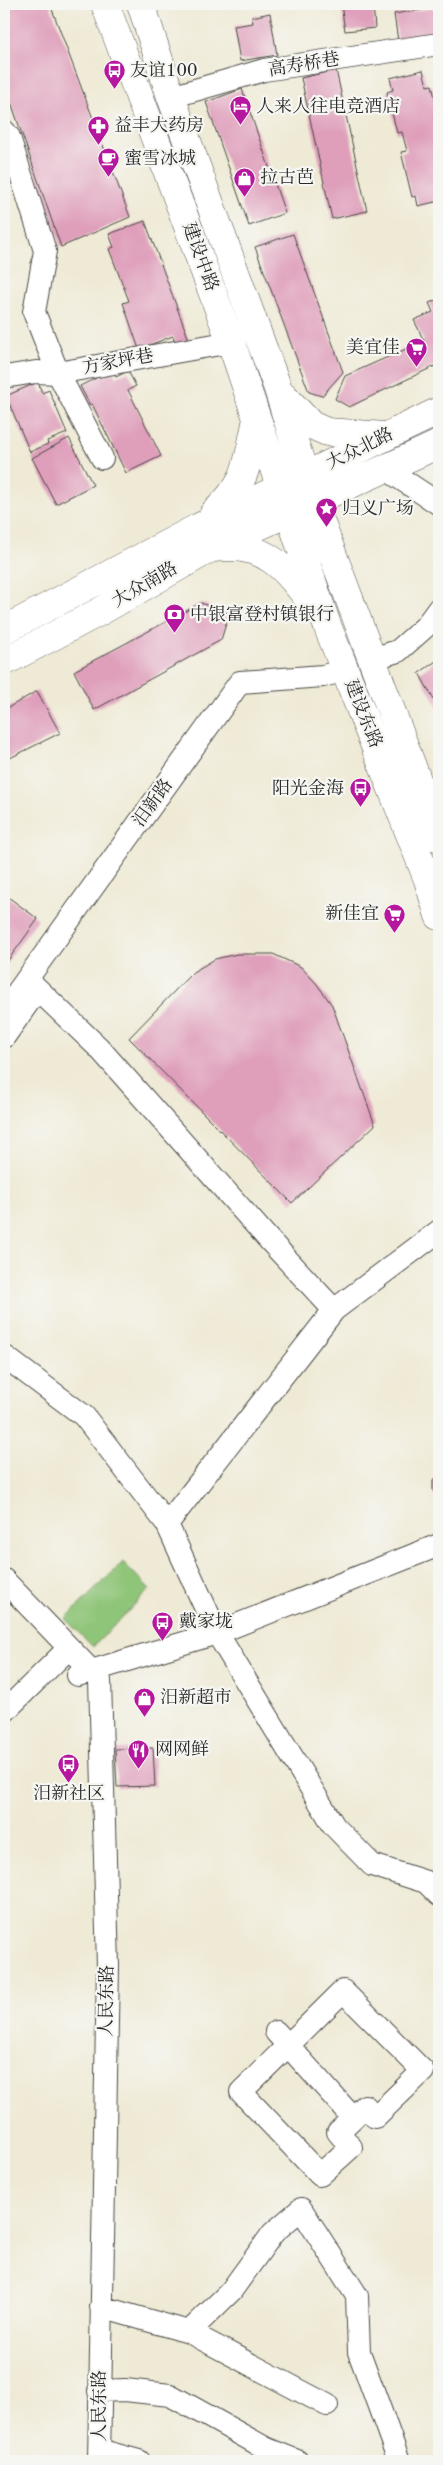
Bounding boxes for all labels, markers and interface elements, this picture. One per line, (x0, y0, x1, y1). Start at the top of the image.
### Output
street label: 高寿桥巷 (267, 49, 341, 80)
bus stop icon: 友谊100 (102, 59, 126, 90)
place label: 友谊100 (130, 60, 197, 80)
hotel icon: 人来人往电竞酒店 (228, 95, 252, 126)
place label: 人来人往电竞酒店 (256, 96, 400, 116)
pharmacy icon: 益丰大药房 (86, 114, 110, 145)
place label: 益丰大药房 (114, 115, 204, 135)
cafe icon: 蜜雪冰城 (96, 147, 120, 178)
place label: 蜜雪冰城 (124, 148, 196, 168)
shop icon: 拉古芭 (232, 166, 256, 197)
place label: 拉古芭 (260, 167, 314, 187)
street label: 建设中路 (179, 219, 223, 294)
supermarket icon: 美宜佳 (404, 336, 428, 367)
place label: 美宜佳 (346, 337, 400, 357)
street label: 方家坪巷 (81, 345, 155, 377)
street label: 大众北路 (323, 423, 396, 473)
place icon: 归义广场 (314, 497, 338, 528)
place label: 归义广场 (342, 498, 414, 518)
street label: 大众南路 (108, 557, 181, 611)
bank icon: 中银富登村镇银行 (162, 603, 186, 634)
place label: 中银富登村镇银行 (190, 604, 334, 624)
street label: 建设东路 (341, 677, 387, 751)
street label: 汨新路 (128, 775, 176, 830)
bus stop icon: 阳光金海 (348, 777, 372, 808)
place label: 阳光金海 (272, 778, 344, 798)
supermarket icon: 新佳宜 (383, 902, 407, 933)
place label: 新佳宜 (325, 903, 379, 923)
bus stop icon: 戴家垅 (151, 1610, 175, 1641)
place label: 戴家垅 (179, 1611, 233, 1631)
shop icon: 汨新超市 (132, 1686, 156, 1717)
place label: 汨新超市 (160, 1687, 232, 1707)
restaurant icon: 网网鲜 (127, 1738, 151, 1769)
place label: 网网鲜 (155, 1739, 209, 1759)
bus stop icon: 汨新社区 (57, 1752, 81, 1783)
place label: 汨新社区 (33, 1783, 105, 1803)
street label: 人民东路 (95, 1965, 117, 2037)
street label: 人民东路 (89, 2370, 109, 2442)

